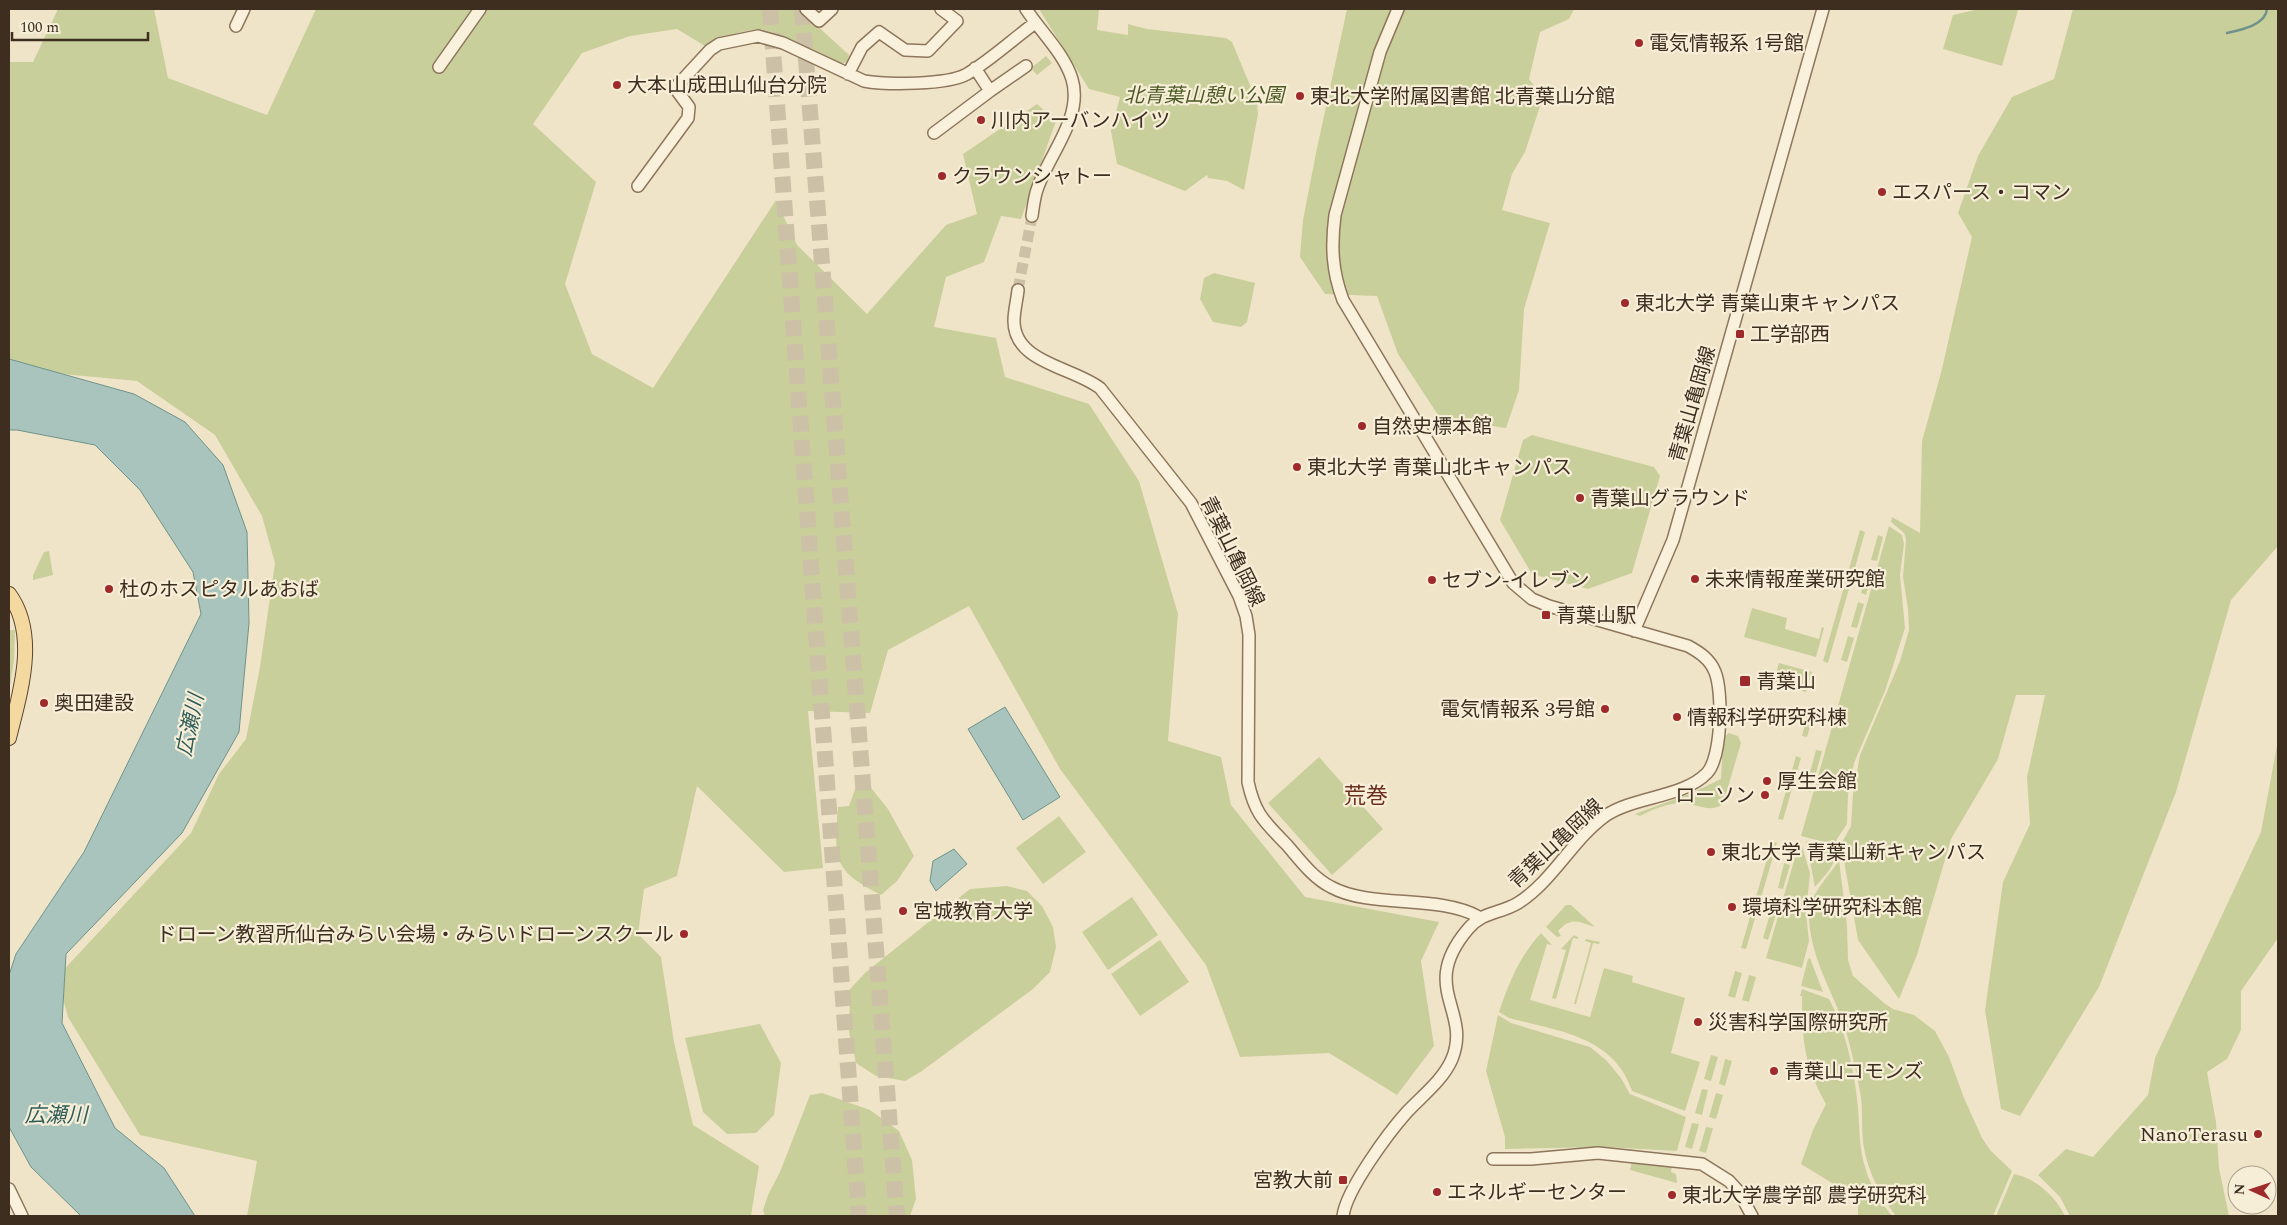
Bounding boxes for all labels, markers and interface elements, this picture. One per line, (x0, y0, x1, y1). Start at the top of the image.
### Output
scale bar (12, 10, 149, 42)
text: 100 m (20, 16, 59, 39)
place label: 電気情報系 1号館 (1649, 29, 1804, 59)
marker: 電気情報系 1号館 (1633, 37, 1645, 49)
place label: 大本山成田山仙台分院 (627, 71, 827, 101)
marker: 大本山成田山仙台分院 (611, 79, 623, 91)
park label: 北青葉山憩い公園 (1124, 81, 1287, 111)
place label: 東北大学附属図書館 北青葉山分館 (1310, 82, 1615, 112)
marker: 東北大学附属図書館 北青葉山分館 (1294, 90, 1306, 102)
place label: 川内アーバンハイツ (991, 106, 1170, 136)
marker: 川内アーバンハイツ (975, 114, 987, 126)
place label: クラウンシャトー (952, 162, 1112, 192)
marker: クラウンシャトー (936, 170, 948, 182)
place label: エスパース・コマン (1892, 178, 2071, 208)
marker: エスパース・コマン (1876, 186, 1888, 198)
place label: 東北大学 青葉山東キャンパス (1635, 289, 1900, 319)
marker: 東北大学 青葉山東キャンパス (1619, 297, 1631, 309)
place label: 工学部西 (1750, 320, 1830, 350)
marker: 工学部西 (1734, 328, 1746, 340)
street label: 青葉山亀岡線 (1662, 342, 1724, 466)
place label: 自然史標本館 (1372, 412, 1492, 442)
marker: 自然史標本館 (1356, 420, 1368, 432)
place label: 東北大学 青葉山北キャンパス (1307, 453, 1572, 483)
marker: 東北大学 青葉山北キャンパス (1291, 461, 1303, 473)
place label: 青葉山グラウンド (1590, 484, 1750, 514)
street label: 青葉山亀岡線 (1192, 491, 1272, 612)
marker: 青葉山グラウンド (1574, 492, 1586, 504)
place label: 未来情報産業研究館 (1705, 565, 1885, 595)
place label: セブン-イレブン (1442, 566, 1590, 596)
marker: 未来情報産業研究館 (1689, 573, 1701, 585)
marker: セブン-イレブン (1426, 574, 1438, 586)
place label: 杜のホスピタルあおば (119, 575, 319, 605)
marker: 杜のホスピタルあおば (103, 583, 115, 595)
place label: 青葉山駅 (1556, 601, 1636, 631)
marker: 青葉山駅 (1540, 609, 1552, 621)
place label: 青葉山 (1756, 667, 1816, 697)
marker: 青葉山 (1738, 674, 1752, 688)
place label: 奥田建設 (54, 689, 134, 719)
water label: 広瀬川 (169, 689, 214, 759)
place label: 電気情報系 3号館 (1440, 695, 1595, 725)
marker: 奥田建設 (38, 697, 50, 709)
marker: 電気情報系 3号館 (1599, 703, 1611, 715)
place label: 情報科学研究科棟 (1687, 703, 1847, 733)
marker: 情報科学研究科棟 (1671, 711, 1683, 723)
place label: 厚生会館 (1777, 767, 1857, 797)
marker: 厚生会館 (1761, 775, 1773, 787)
district label: 荒巻 (1344, 780, 1388, 813)
place label: ローソン (1675, 781, 1755, 811)
marker: ローソン (1759, 789, 1771, 801)
street label: 青葉山亀岡線 (1502, 792, 1610, 896)
place label: 東北大学 青葉山新キャンパス (1721, 838, 1986, 868)
marker: 東北大学 青葉山新キャンパス (1705, 846, 1717, 858)
place label: 環境科学研究科本館 (1742, 893, 1922, 923)
place label: 宮城教育大学 (913, 897, 1033, 927)
marker: 環境科学研究科本館 (1726, 901, 1738, 913)
marker: 宮城教育大学 (897, 905, 909, 917)
place label: ドローン教習所仙台みらい会場・みらいドローンスクール (156, 920, 674, 950)
marker: ドローン教習所仙台みらい会場・みらいドローンスクール (678, 928, 690, 940)
place label: 災害科学国際研究所 (1708, 1008, 1888, 1038)
marker: 災害科学国際研究所 (1692, 1016, 1704, 1028)
place label: 青葉山コモンズ (1784, 1057, 1924, 1087)
marker: 青葉山コモンズ (1768, 1065, 1780, 1077)
water label: 広瀬川 (25, 1100, 89, 1132)
place label: NanoTerasu (2140, 1120, 2248, 1150)
marker: NanoTerasu (2252, 1128, 2264, 1140)
north arrow (2227, 1165, 2277, 1215)
place label: 宮教大前 (1253, 1166, 1333, 1196)
marker: 宮教大前 (1337, 1174, 1349, 1186)
place label: エネルギーセンター (1447, 1178, 1627, 1208)
place label: 東北大学農学部 農学研究科 (1682, 1181, 1927, 1211)
text: N (2229, 1183, 2250, 1196)
marker: エネルギーセンター (1431, 1186, 1443, 1198)
marker: 東北大学農学部 農学研究科 (1666, 1189, 1678, 1201)

